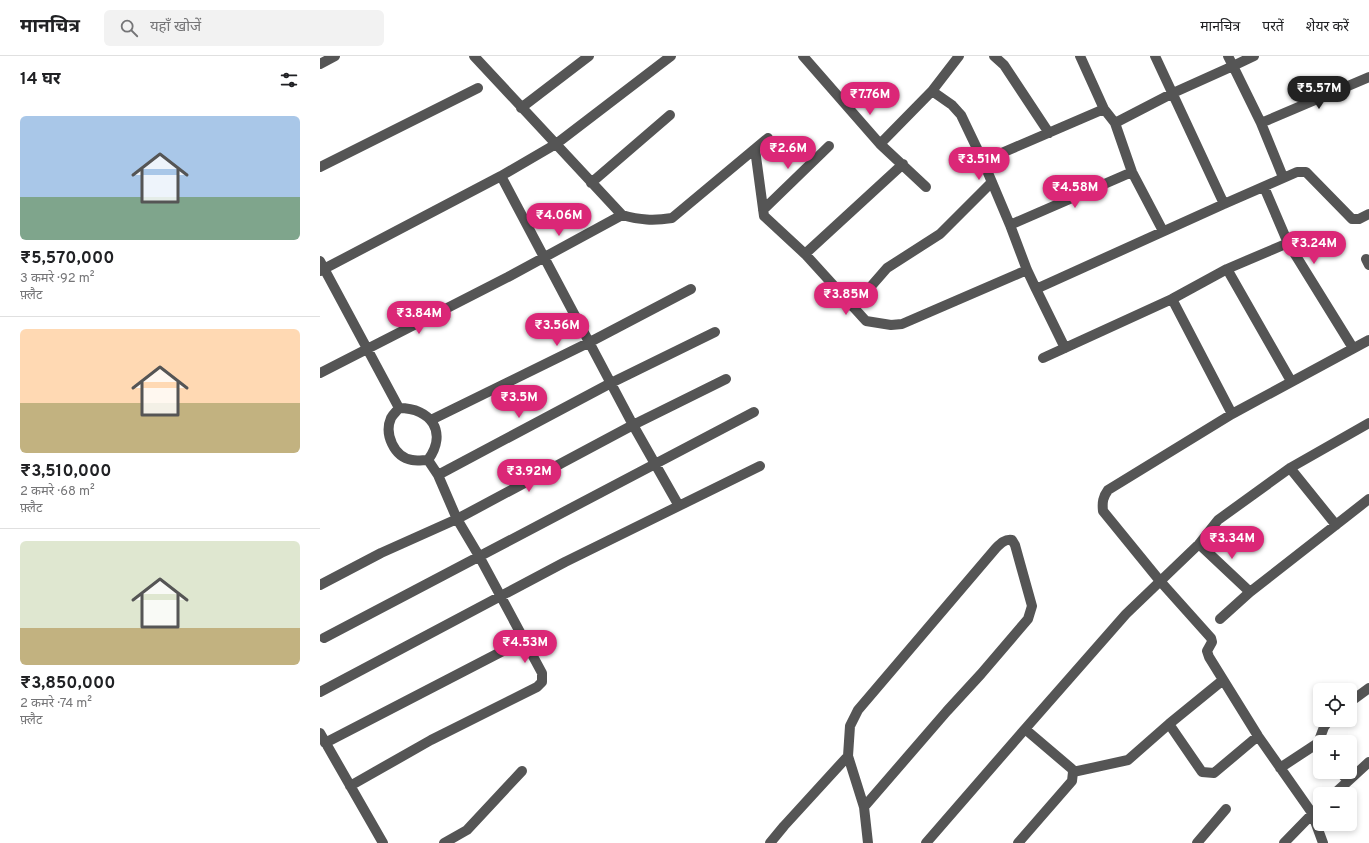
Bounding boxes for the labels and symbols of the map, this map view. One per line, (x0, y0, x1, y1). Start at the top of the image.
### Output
pin: ₹5.57M (1286, 76, 1352, 110)
pin: ₹7.76M (837, 82, 903, 116)
pin: ₹2.6M (760, 136, 816, 170)
pin: ₹3.51M (946, 147, 1012, 181)
pin: ₹4.58M (1042, 175, 1108, 209)
pin: ₹4.06M (526, 203, 592, 237)
pin: ₹3.24M (1281, 231, 1347, 265)
pin: ₹3.85M (813, 282, 879, 316)
pin: ₹3.84M (386, 301, 452, 335)
pin: ₹3.56M (524, 313, 590, 347)
pin: ₹3.5M (491, 385, 547, 419)
pin: ₹3.92M (496, 459, 562, 493)
pin: ₹3.34M (1199, 526, 1265, 560)
pin: ₹4.53M (492, 630, 558, 664)

